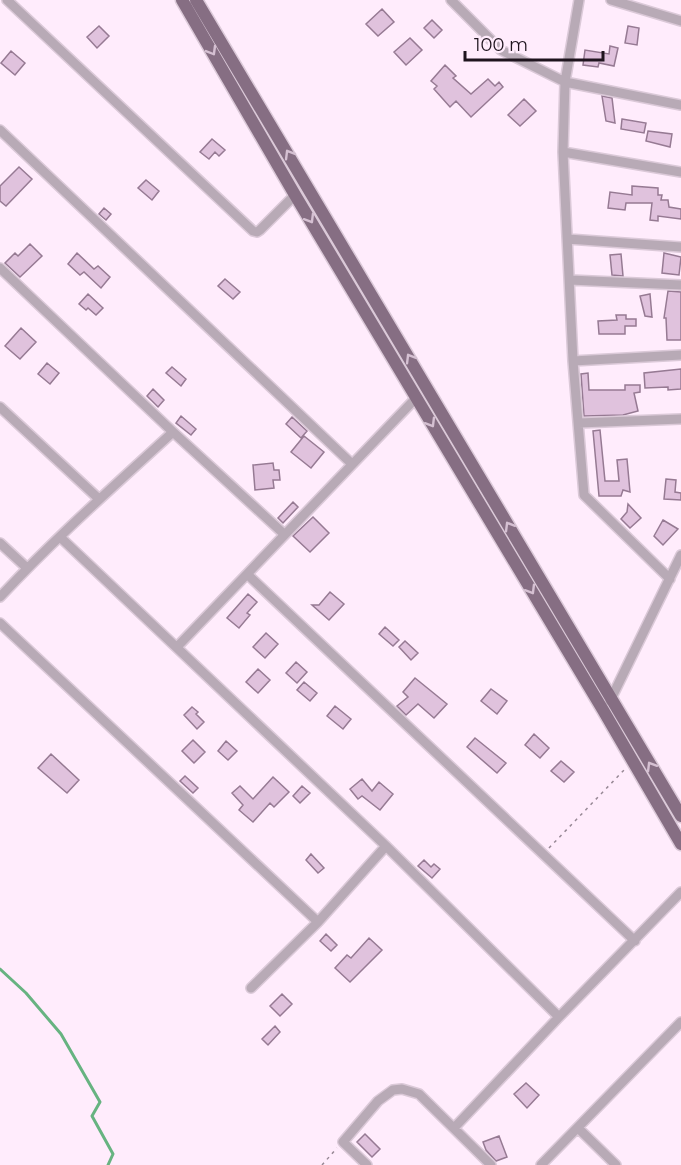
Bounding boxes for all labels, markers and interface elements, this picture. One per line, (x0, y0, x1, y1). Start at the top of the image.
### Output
scale bar (465, 24, 603, 62)
text: 100 m (474, 34, 528, 56)
one-way arrow (204, 45, 216, 55)
one-way arrow (285, 150, 297, 160)
one-way arrow (302, 213, 314, 223)
one-way arrow (405, 354, 417, 364)
one-way arrow (424, 417, 436, 427)
one-way arrow (505, 522, 517, 532)
one-way arrow (524, 584, 536, 594)
one-way arrow (646, 762, 658, 772)

